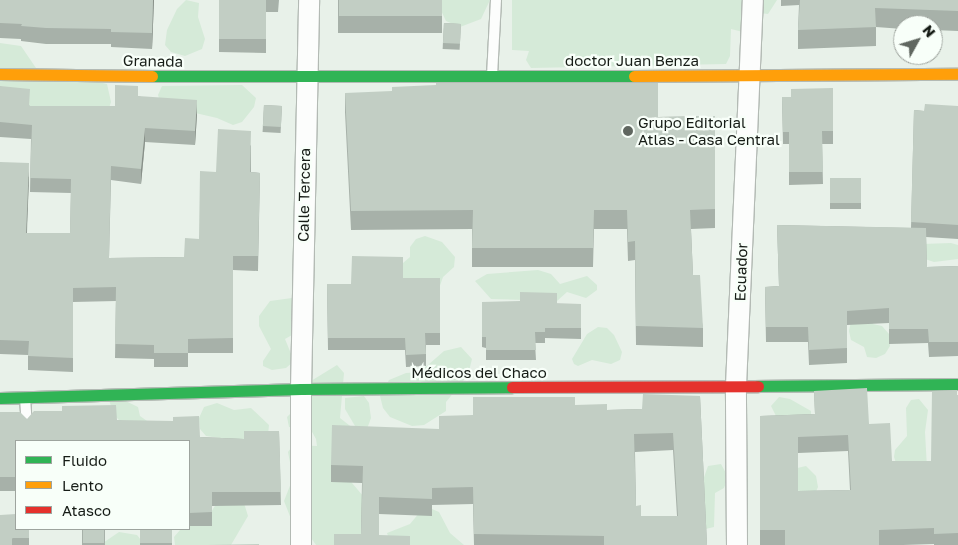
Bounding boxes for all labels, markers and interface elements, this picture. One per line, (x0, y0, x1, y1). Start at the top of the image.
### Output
north arrow (893, 15, 943, 65)
text: N (919, 21, 939, 40)
street label: Granada (123, 51, 183, 71)
street label: doctor Juan Benza (565, 52, 699, 70)
place label: Grupo Editorial Atlas - Casa Central (638, 113, 780, 148)
marker: Grupo Editorial Atlas - Casa Central (622, 125, 634, 137)
street label: Calle Tercera (294, 148, 314, 242)
street label: Ecuador (731, 242, 751, 302)
street label: Médicos del Chaco (411, 364, 547, 382)
legend (15, 440, 190, 530)
text: Fluido (62, 451, 107, 469)
text: Lento (62, 476, 103, 494)
text: Atasco (62, 501, 111, 519)

